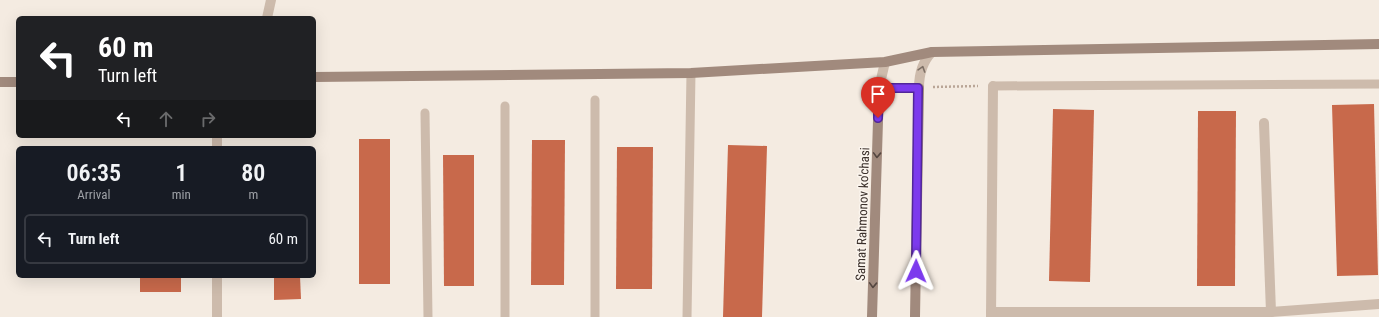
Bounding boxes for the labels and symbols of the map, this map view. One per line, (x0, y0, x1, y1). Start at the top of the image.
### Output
one-way arrow (917, 65, 926, 72)
pin (861, 77, 895, 118)
street label: Samat Rahmonov ko'chasi (853, 147, 872, 281)
one-way arrow (872, 152, 881, 158)
position arrow (895, 250, 937, 292)
one-way arrow (869, 282, 877, 288)

